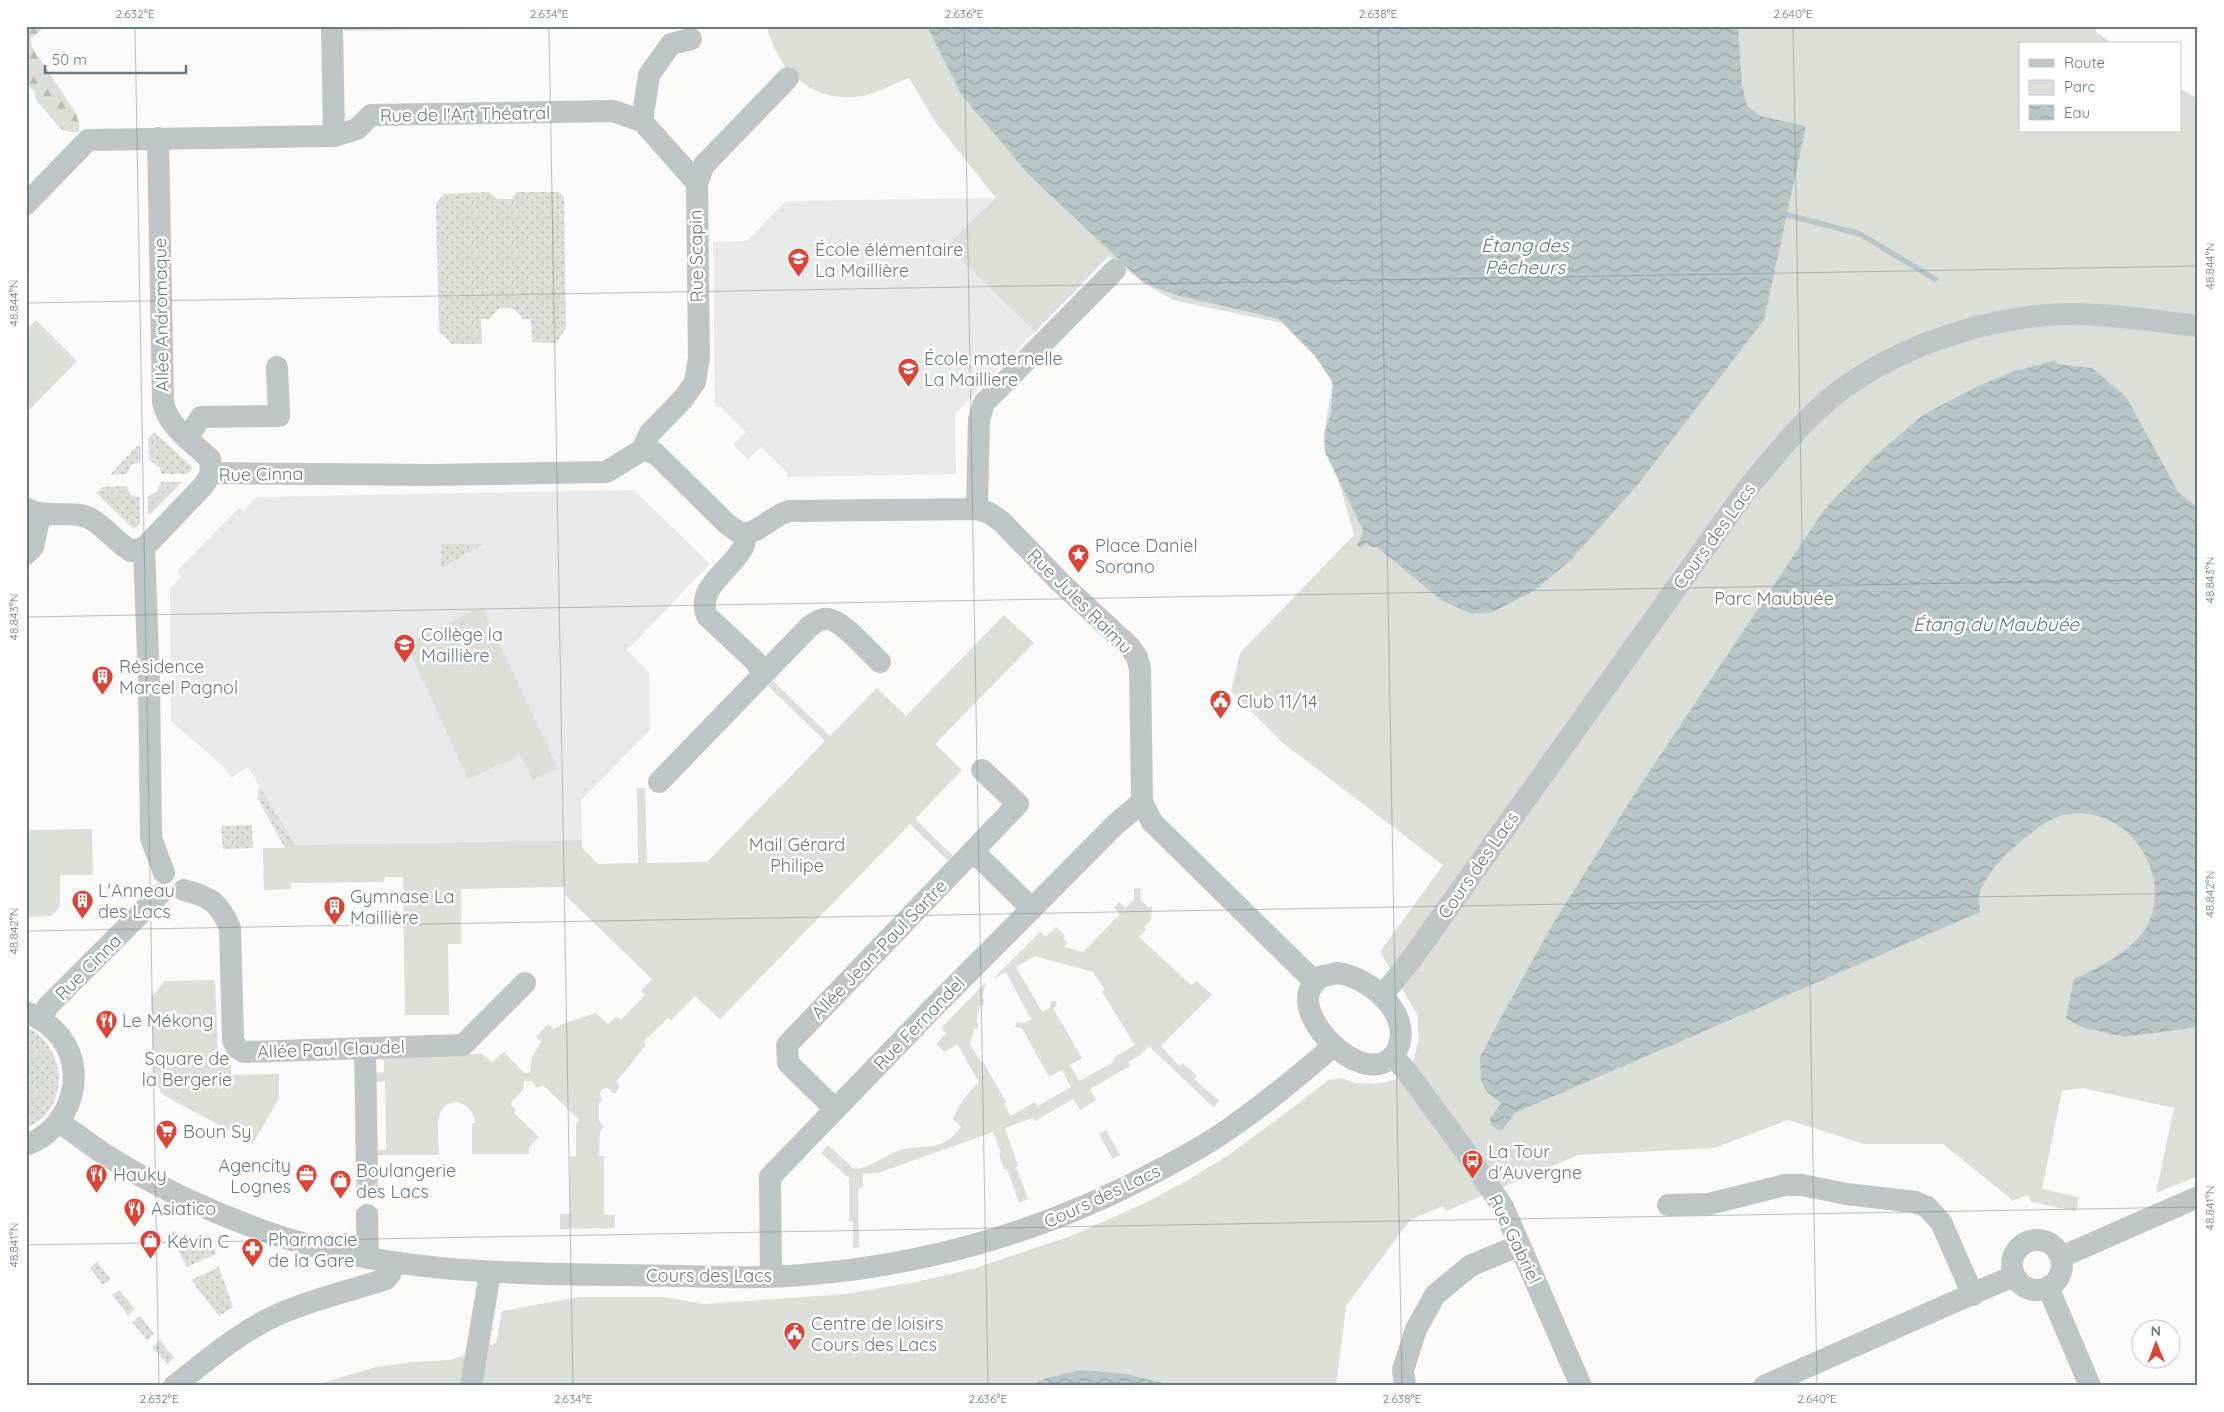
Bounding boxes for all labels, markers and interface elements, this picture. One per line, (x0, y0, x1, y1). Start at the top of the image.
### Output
text: 2.632°E (115, 6, 155, 21)
text: 2.634°E (530, 6, 569, 21)
text: 2.636°E (945, 6, 984, 21)
text: 2.638°E (1359, 6, 1398, 21)
text: 2.640°E (1773, 6, 1813, 21)
scale bar (45, 42, 186, 74)
legend (2019, 42, 2182, 132)
text: 50 m (52, 50, 87, 69)
text: Route (2064, 53, 2105, 72)
text: Parc (2064, 77, 2095, 96)
street label: Rue de l'Art Théatral (380, 101, 550, 127)
text: Eau (2064, 103, 2090, 122)
street label: Rue Scapin (684, 209, 708, 303)
water label: Étang des Pêcheurs (1481, 233, 1570, 279)
street label: Allée Andromaque (148, 238, 174, 392)
place label: École élémentaire La Maillière (815, 238, 963, 282)
text: 48.844°N (2202, 243, 2217, 289)
school or university icon: École élémentaire La Maillière (787, 247, 811, 278)
text: 48.844°N (6, 280, 21, 326)
place label: École maternelle La Mailliere (924, 347, 1063, 391)
school or university icon: École maternelle La Mailliere (896, 356, 920, 387)
street label: Rue Cinna (219, 462, 303, 486)
street label: Cours des Lacs (1668, 478, 1760, 594)
place label: Place Daniel Sorano (1095, 534, 1198, 578)
place icon: Place Daniel Sorano (1067, 543, 1091, 574)
street label: Rue Jules Raimu (1023, 544, 1137, 658)
text: 48.843°N (2202, 557, 2217, 603)
park label: Parc Maubuée (1714, 587, 1834, 610)
text: 48.843°N (6, 594, 21, 640)
water label: Étang du Maubuée (1913, 612, 2080, 636)
place label: Collège la Maillière (421, 623, 503, 667)
school or university icon: Collège la Maillière (393, 632, 417, 663)
place label: Résidence Marcel Pagnol (119, 655, 238, 699)
building icon: Résidence Marcel Pagnol (91, 664, 115, 695)
public building icon: Club 11/14 (1209, 689, 1233, 720)
place label: Club 11/14 (1237, 690, 1317, 713)
street label: Cours des Lacs (1432, 807, 1524, 923)
park label: Mail Gérard Philipe (749, 833, 845, 877)
text: 48.842°N (2202, 870, 2217, 918)
street label: Allée Jean-Paul Sartre (806, 874, 952, 1024)
place label: L'Anneau des Lacs (98, 879, 175, 923)
place label: Gymnase La Maillière (350, 885, 454, 929)
building icon: L'Anneau des Lacs (70, 888, 94, 919)
building icon: Gymnase La Maillière (322, 894, 346, 925)
text: 48.842°N (6, 907, 21, 955)
street label: Rue Cinna (50, 929, 126, 1005)
street label: Rue Fernandel (869, 971, 969, 1075)
restaurant icon: Le Mékong (94, 1008, 118, 1039)
place label: Le Mékong (122, 1009, 213, 1032)
street label: Allée Paul Claudel (257, 1035, 405, 1063)
park label: Square de la Bergerie (142, 1047, 232, 1091)
supermarket icon: Boun Sy (155, 1119, 179, 1150)
place label: Boun Sy (183, 1120, 251, 1143)
place label: La Tour d'Auvergne (1488, 1140, 1582, 1184)
bus stop icon: La Tour d'Auvergne (1460, 1149, 1484, 1180)
place label: Agencity Lognes (218, 1154, 291, 1198)
place label: Boulangerie des Lacs (356, 1159, 456, 1203)
street label: Cours des Lacs (1040, 1159, 1164, 1233)
restaurant icon: Hauky (85, 1162, 109, 1193)
place label: Hauky (113, 1163, 167, 1186)
office icon: Agencity Lognes (295, 1163, 319, 1194)
shop icon: Boulangerie des Lacs (328, 1168, 352, 1199)
text: 48.841°N (2202, 1186, 2217, 1230)
street label: Rue Gabriel (1483, 1190, 1547, 1288)
restaurant icon: Asiatico (123, 1196, 147, 1227)
place label: Asiatico (151, 1197, 216, 1220)
text: 48.841°N (6, 1223, 21, 1267)
place label: Pharmacie de la Gare (268, 1228, 357, 1272)
shop icon: Kévin C (139, 1229, 163, 1260)
place label: Kévin C (167, 1230, 230, 1253)
pharmacy icon: Pharmacie de la Gare (240, 1237, 264, 1268)
street label: Cours des Lacs (646, 1264, 772, 1287)
place label: Centre de loisirs Cours des Lacs (811, 1312, 943, 1356)
north arrow (2132, 1320, 2182, 1370)
public building icon: Centre de loisirs Cours des Lacs (783, 1321, 807, 1352)
text: N (2150, 1322, 2161, 1340)
text: 2.632°E (139, 1391, 179, 1406)
text: 2.634°E (554, 1391, 593, 1406)
text: 2.636°E (969, 1391, 1008, 1406)
text: 2.638°E (1383, 1391, 1422, 1406)
text: 2.640°E (1797, 1391, 1837, 1406)

